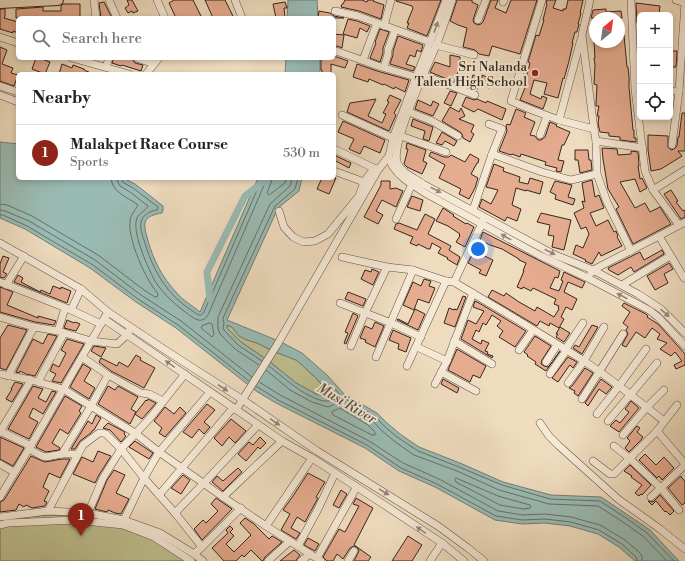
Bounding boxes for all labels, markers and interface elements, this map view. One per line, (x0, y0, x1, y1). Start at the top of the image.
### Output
north arrow (589, 12, 625, 48)
map controls (637, 12, 673, 120)
button: + (637, 12, 673, 48)
search box (16, 16, 336, 60)
one-way arrow (433, 21, 439, 33)
icon: search (30, 27, 52, 49)
text: Search here (62, 29, 142, 48)
button: − (637, 48, 673, 84)
place label: Sri Nalanda Talent High School (415, 59, 527, 90)
marker: Sri Nalanda Talent High School (530, 68, 540, 78)
button: locate (637, 84, 673, 120)
text: Nearby (32, 87, 91, 109)
text: Malakpet Race Course (70, 135, 228, 154)
text: 1 (42, 145, 48, 161)
text: 530 m (283, 145, 320, 161)
text: Sports (70, 154, 109, 170)
one-way arrow (430, 187, 442, 194)
one-way arrow (501, 234, 512, 240)
your location (468, 239, 488, 259)
one-way arrow (544, 249, 556, 255)
one-way arrow (616, 293, 628, 299)
one-way arrow (659, 308, 670, 317)
one-way arrow (165, 360, 175, 368)
water label: Musi River (313, 379, 381, 429)
one-way arrow (217, 384, 228, 391)
one-way arrow (270, 418, 280, 426)
one-way arrow (378, 489, 390, 496)
pin: 1 (68, 503, 94, 536)
one-way arrow (416, 526, 427, 534)

